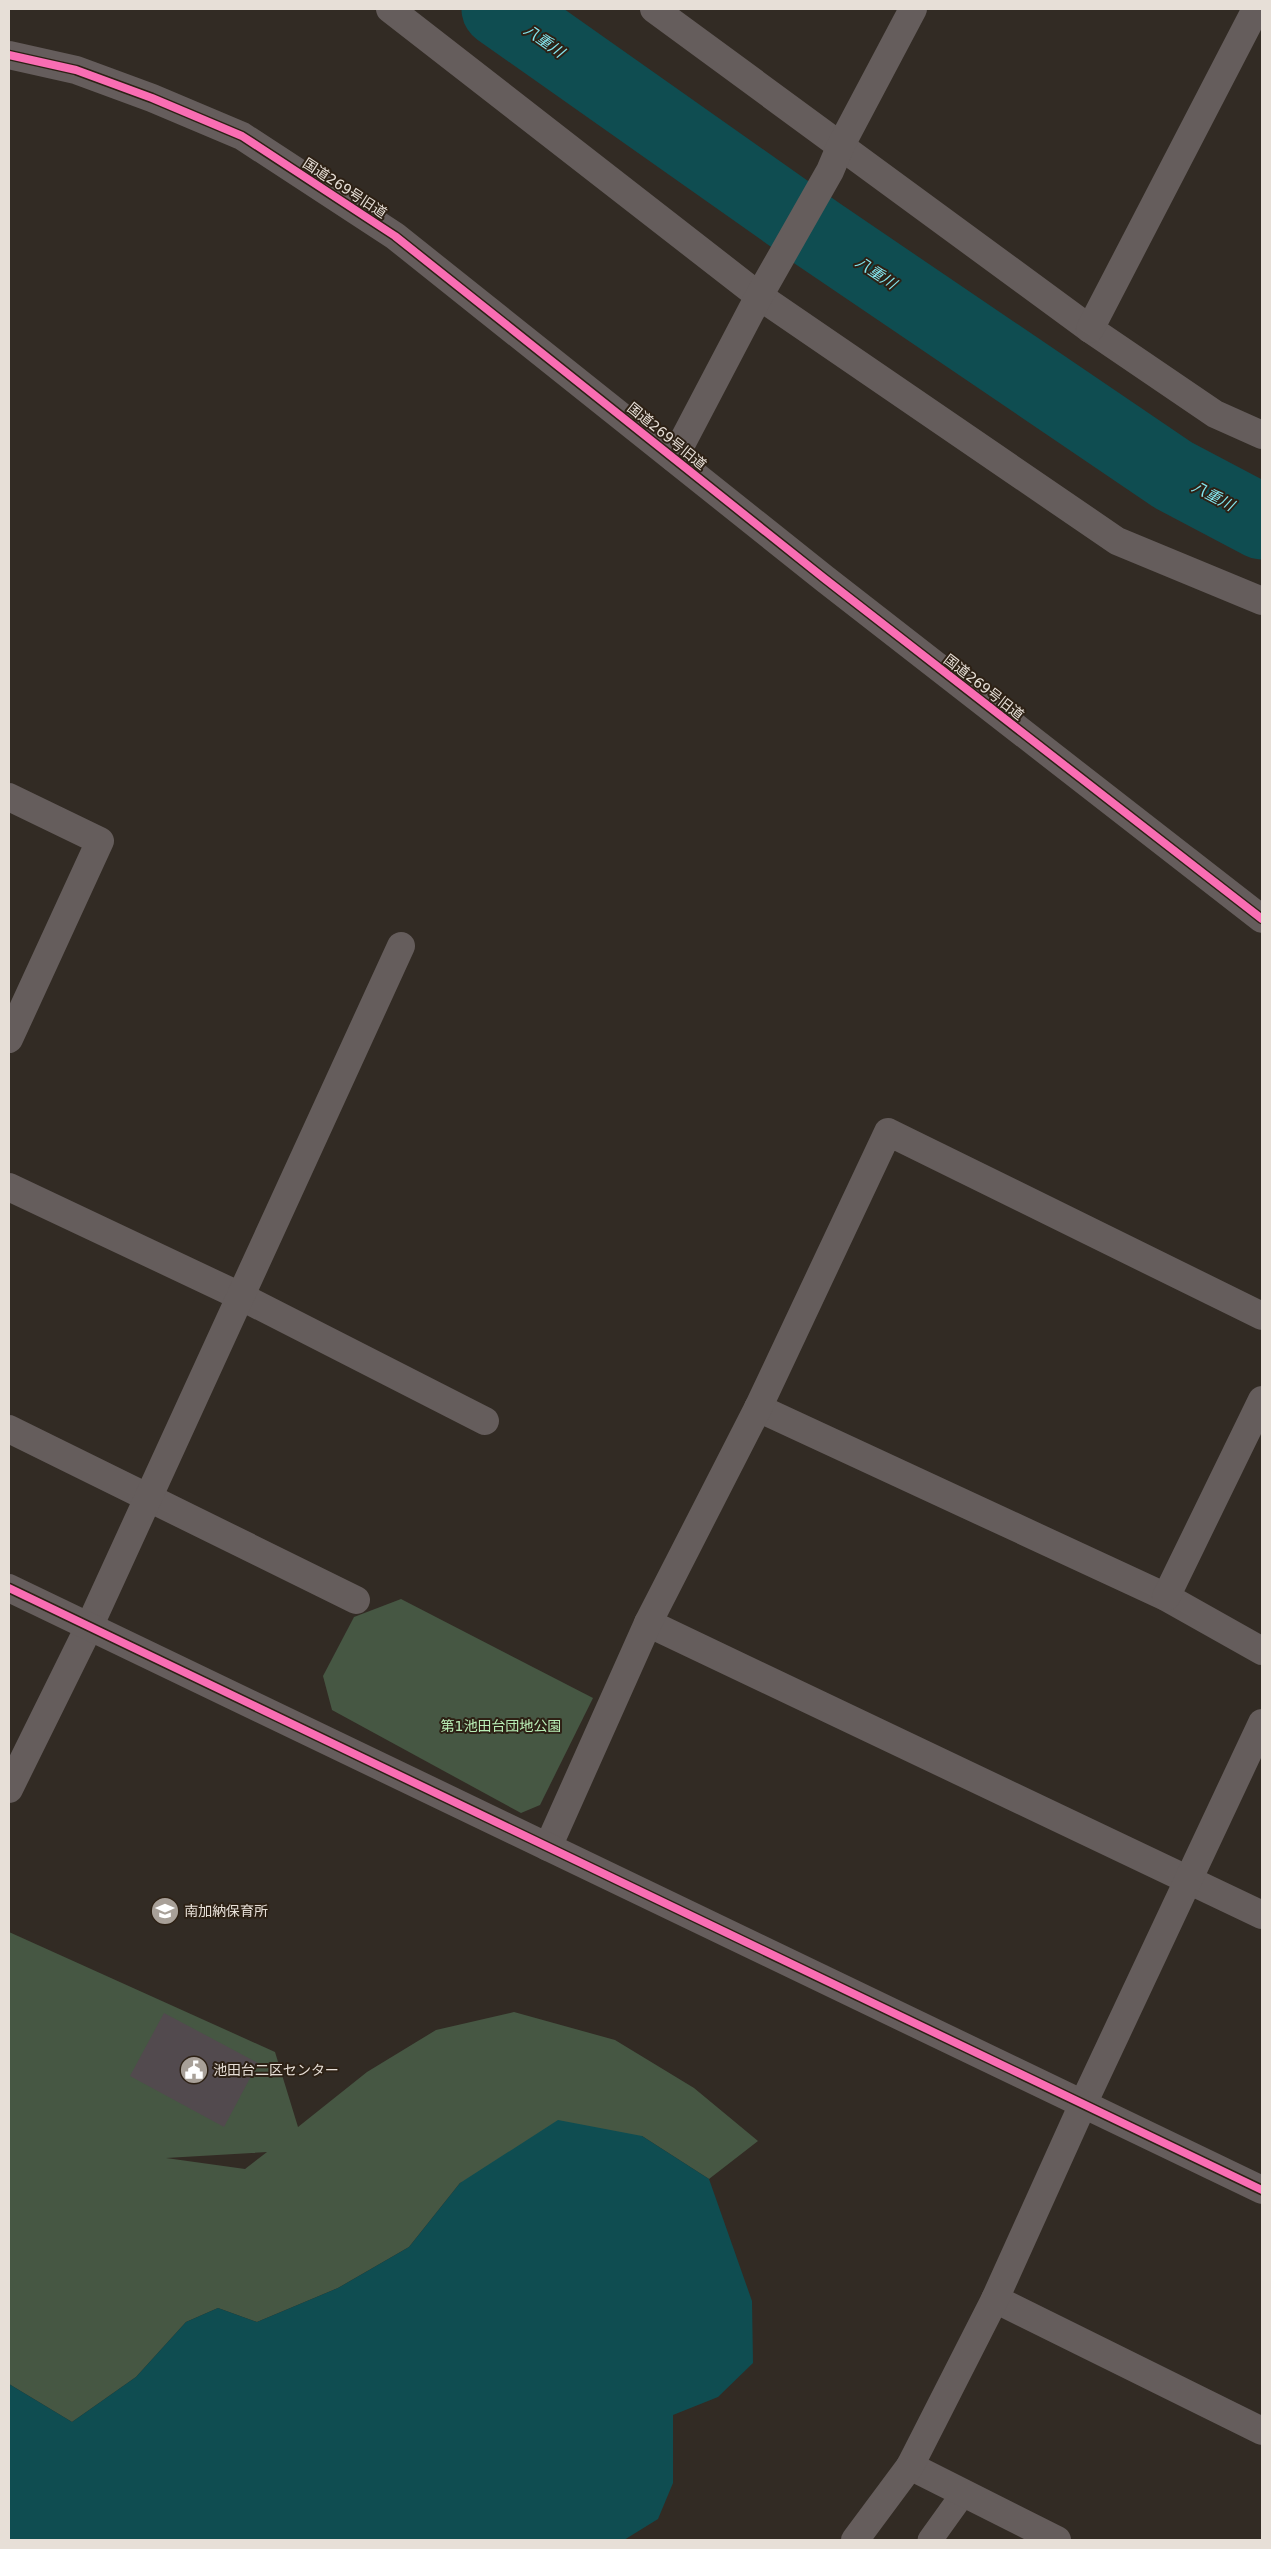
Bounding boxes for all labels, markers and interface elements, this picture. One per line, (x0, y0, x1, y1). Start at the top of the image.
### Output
water label: 八重川 (520, 21, 569, 62)
street label: 国道269号旧道 (300, 155, 390, 221)
water label: 八重川 (852, 253, 901, 294)
street label: 国道269号旧道 (624, 399, 710, 473)
water label: 八重川 (1189, 477, 1239, 515)
street label: 国道269号旧道 (941, 651, 1027, 723)
park label: 第1池田台団地公園 (441, 1718, 561, 1734)
school or university icon: 南加納保育所 (150, 1896, 180, 1926)
place label: 南加納保育所 (184, 1903, 268, 1919)
public building icon: 池田台二区センター (179, 2055, 209, 2085)
place label: 池田台二区センター (213, 2062, 339, 2078)

